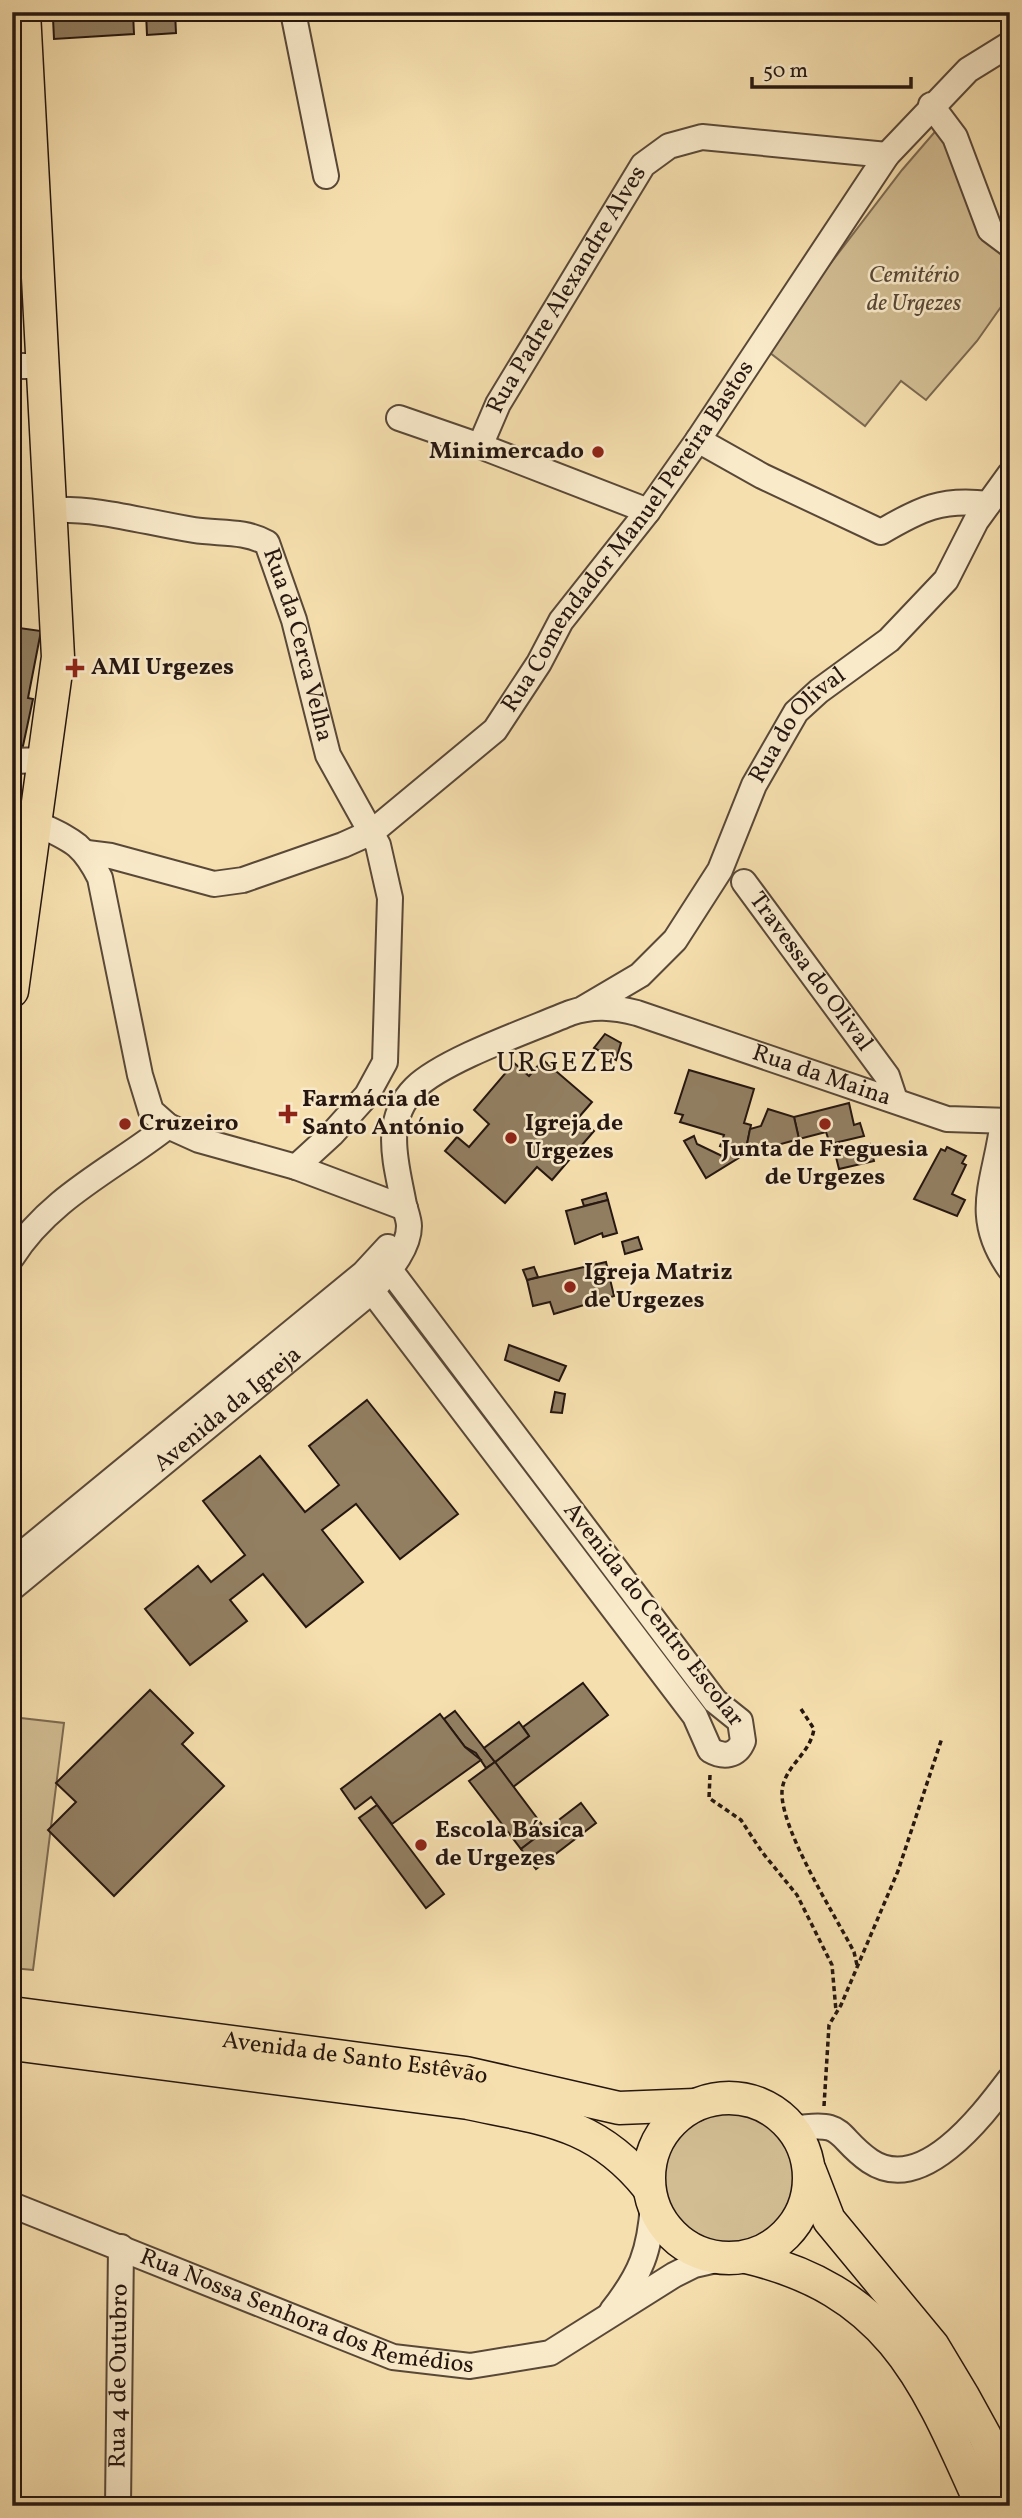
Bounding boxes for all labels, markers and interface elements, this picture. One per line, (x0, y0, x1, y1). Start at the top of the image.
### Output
scale bar (752, 46, 912, 90)
text: 50 m (763, 57, 808, 86)
street label: Rua Padre Alexandre Alves (479, 160, 655, 419)
park label: Cemitério de Urgezes (867, 259, 962, 321)
street label: Rua Comendador Manuel Pereira Bastos (494, 354, 763, 720)
place label: Minimercado (429, 435, 584, 469)
marker: Minimercado (590, 444, 606, 460)
street label: Rua da Cerca Velha (253, 544, 341, 745)
place label: AMI Urgezes (91, 651, 234, 685)
marker: AMI Urgezes (65, 658, 85, 678)
street label: Rua do Olival (741, 659, 853, 790)
street label: Travessa do Olival (740, 885, 881, 1059)
street label: Rua da Maina (747, 1037, 896, 1116)
district label: URGEZES (496, 1044, 636, 1083)
place label: Farmácia de Santo António (302, 1083, 464, 1145)
marker: Farmácia de Santo António (280, 1106, 296, 1122)
place label: Cruzeiro (139, 1107, 239, 1141)
place label: Igreja de Urgezes (525, 1107, 623, 1169)
marker: Cruzeiro (117, 1116, 133, 1132)
marker: Junta de Freguesia de Urgezes (817, 1116, 833, 1132)
marker: Igreja de Urgezes (503, 1130, 519, 1146)
place label: Junta de Freguesia de Urgezes (721, 1133, 928, 1195)
place label: Igreja Matriz de Urgezes (584, 1256, 732, 1318)
marker: Igreja Matriz de Urgezes (562, 1279, 578, 1295)
street label: Avenida da Igreja (147, 1339, 309, 1481)
street label: Avenida do Centro Escolar (554, 1495, 752, 1735)
place label: Escola Básica de Urgezes (435, 1814, 584, 1876)
marker: Escola Básica de Urgezes (413, 1837, 429, 1853)
street label: Avenida de Santo Estêvão (220, 2024, 491, 2094)
street label: Rua Nossa Senhora dos Remédios (134, 2241, 476, 2383)
street label: Rua 4 de Outubro (101, 2283, 138, 2469)

